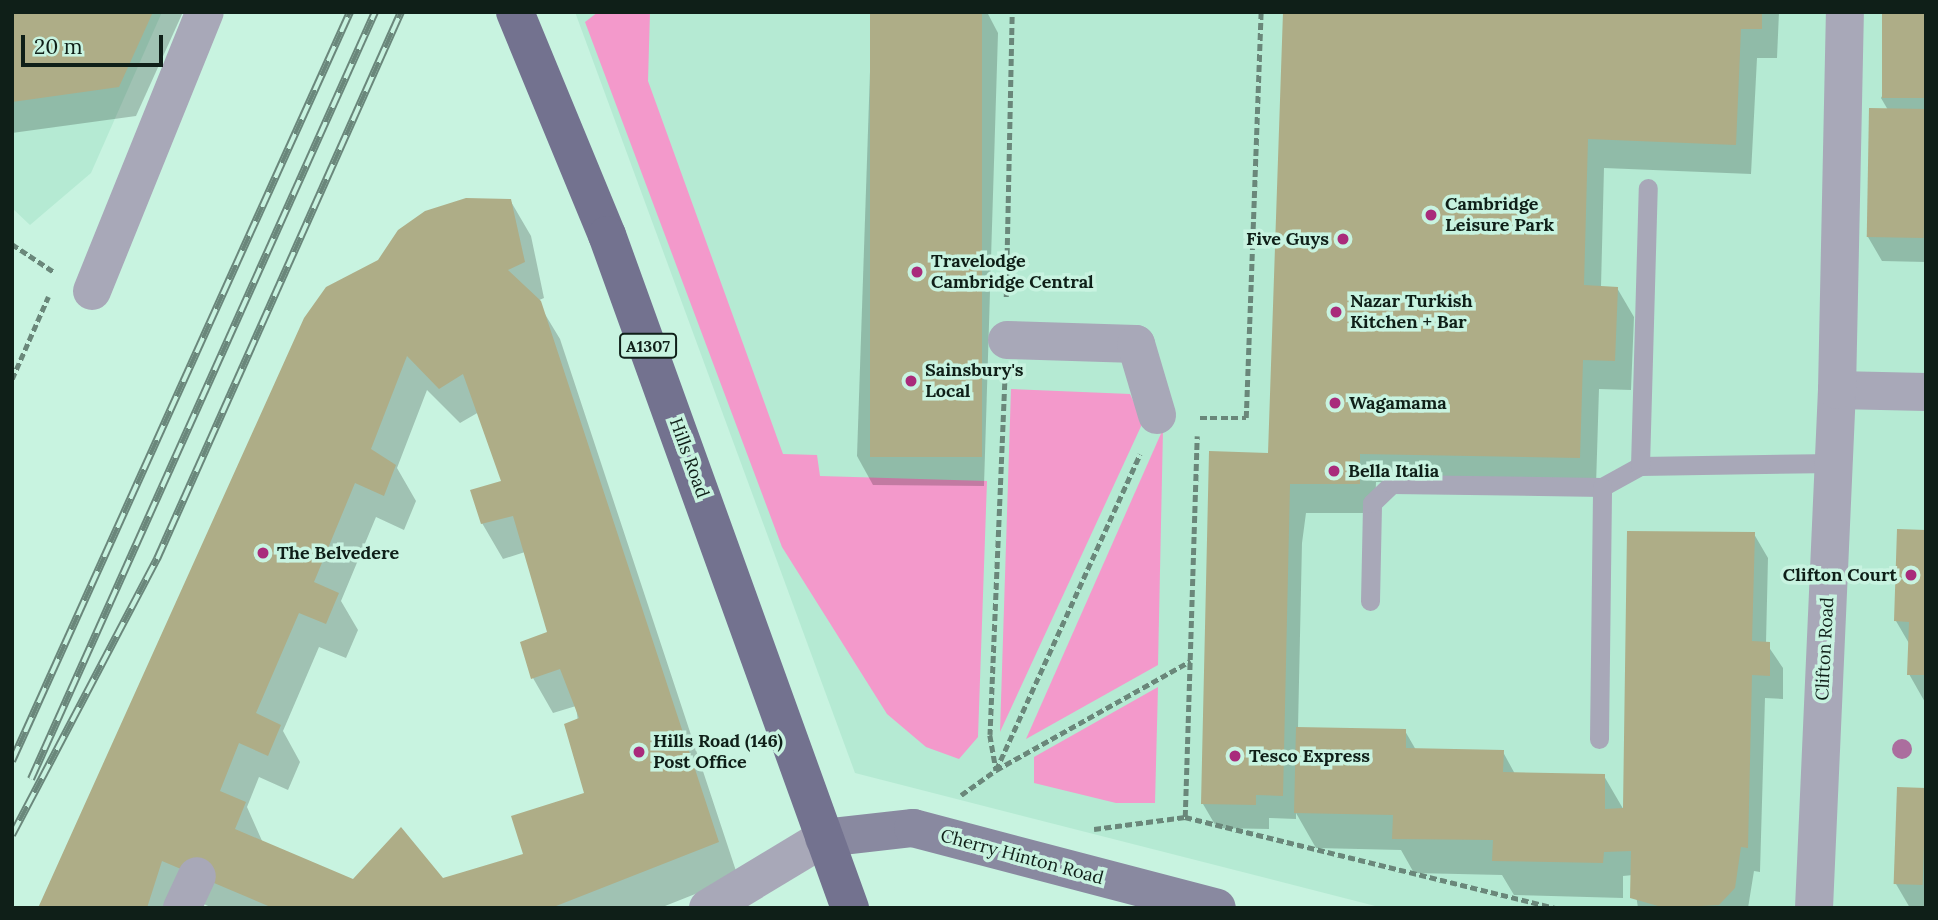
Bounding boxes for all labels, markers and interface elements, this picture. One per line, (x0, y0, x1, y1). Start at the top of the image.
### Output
scale bar (24, 21, 166, 65)
text: 20 m (34, 33, 83, 60)
place label: Cambridge Leisure Park (1445, 194, 1554, 236)
marker: Cambridge Leisure Park (1423, 207, 1439, 223)
place label: Five Guys (1246, 228, 1329, 250)
marker: Five Guys (1335, 231, 1351, 247)
place label: Travelodge Cambridge Central (931, 251, 1094, 294)
marker: Travelodge Cambridge Central (909, 264, 925, 280)
place label: Nazar Turkish Kitchen + Bar (1350, 291, 1473, 334)
marker: Nazar Turkish Kitchen + Bar (1328, 304, 1344, 320)
road number: A1307 (618, 334, 678, 358)
place label: Sainsbury's Local (925, 360, 1023, 402)
marker: Sainsbury's Local (903, 373, 919, 389)
place label: Wagamama (1349, 392, 1447, 414)
marker: Wagamama (1327, 395, 1343, 411)
street label: Hills Road (665, 415, 713, 501)
place label: Bella Italia (1348, 460, 1439, 482)
marker: Bella Italia (1326, 463, 1342, 479)
place label: The Belvedere (277, 542, 399, 564)
marker: The Belvedere (255, 545, 271, 561)
place label: Clifton Court (1783, 564, 1897, 586)
marker: Clifton Court (1903, 567, 1919, 583)
street label: Clifton Road (1811, 597, 1839, 701)
place label: Hills Road (146) Post Office (653, 731, 783, 774)
marker: Hills Road (146) Post Office (631, 744, 647, 760)
place label: Tesco Express (1249, 745, 1370, 767)
marker: Tesco Express (1227, 748, 1243, 764)
street label: Cherry Hinton Road (938, 825, 1106, 889)

